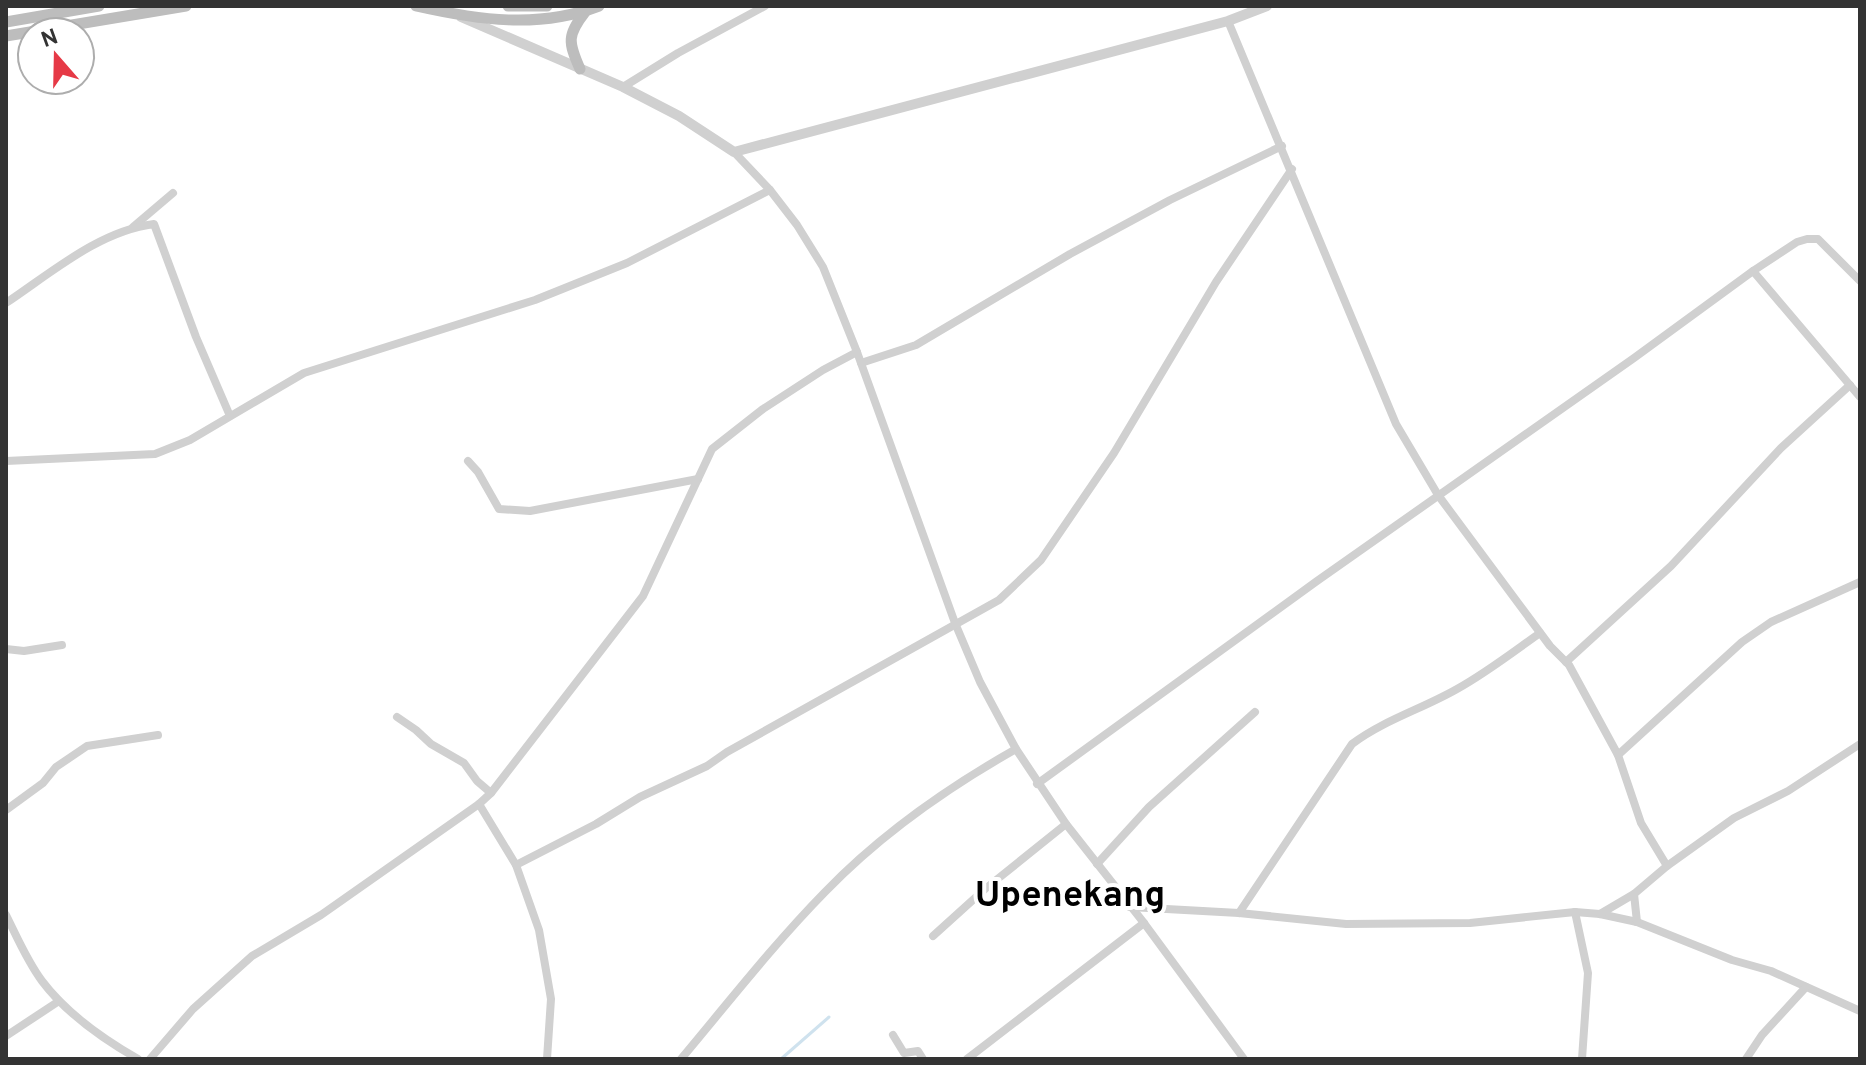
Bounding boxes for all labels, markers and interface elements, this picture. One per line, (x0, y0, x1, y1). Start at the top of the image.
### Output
north arrow (16, 16, 96, 96)
text: N (38, 24, 62, 55)
district label: Upenekang (975, 874, 1165, 920)

